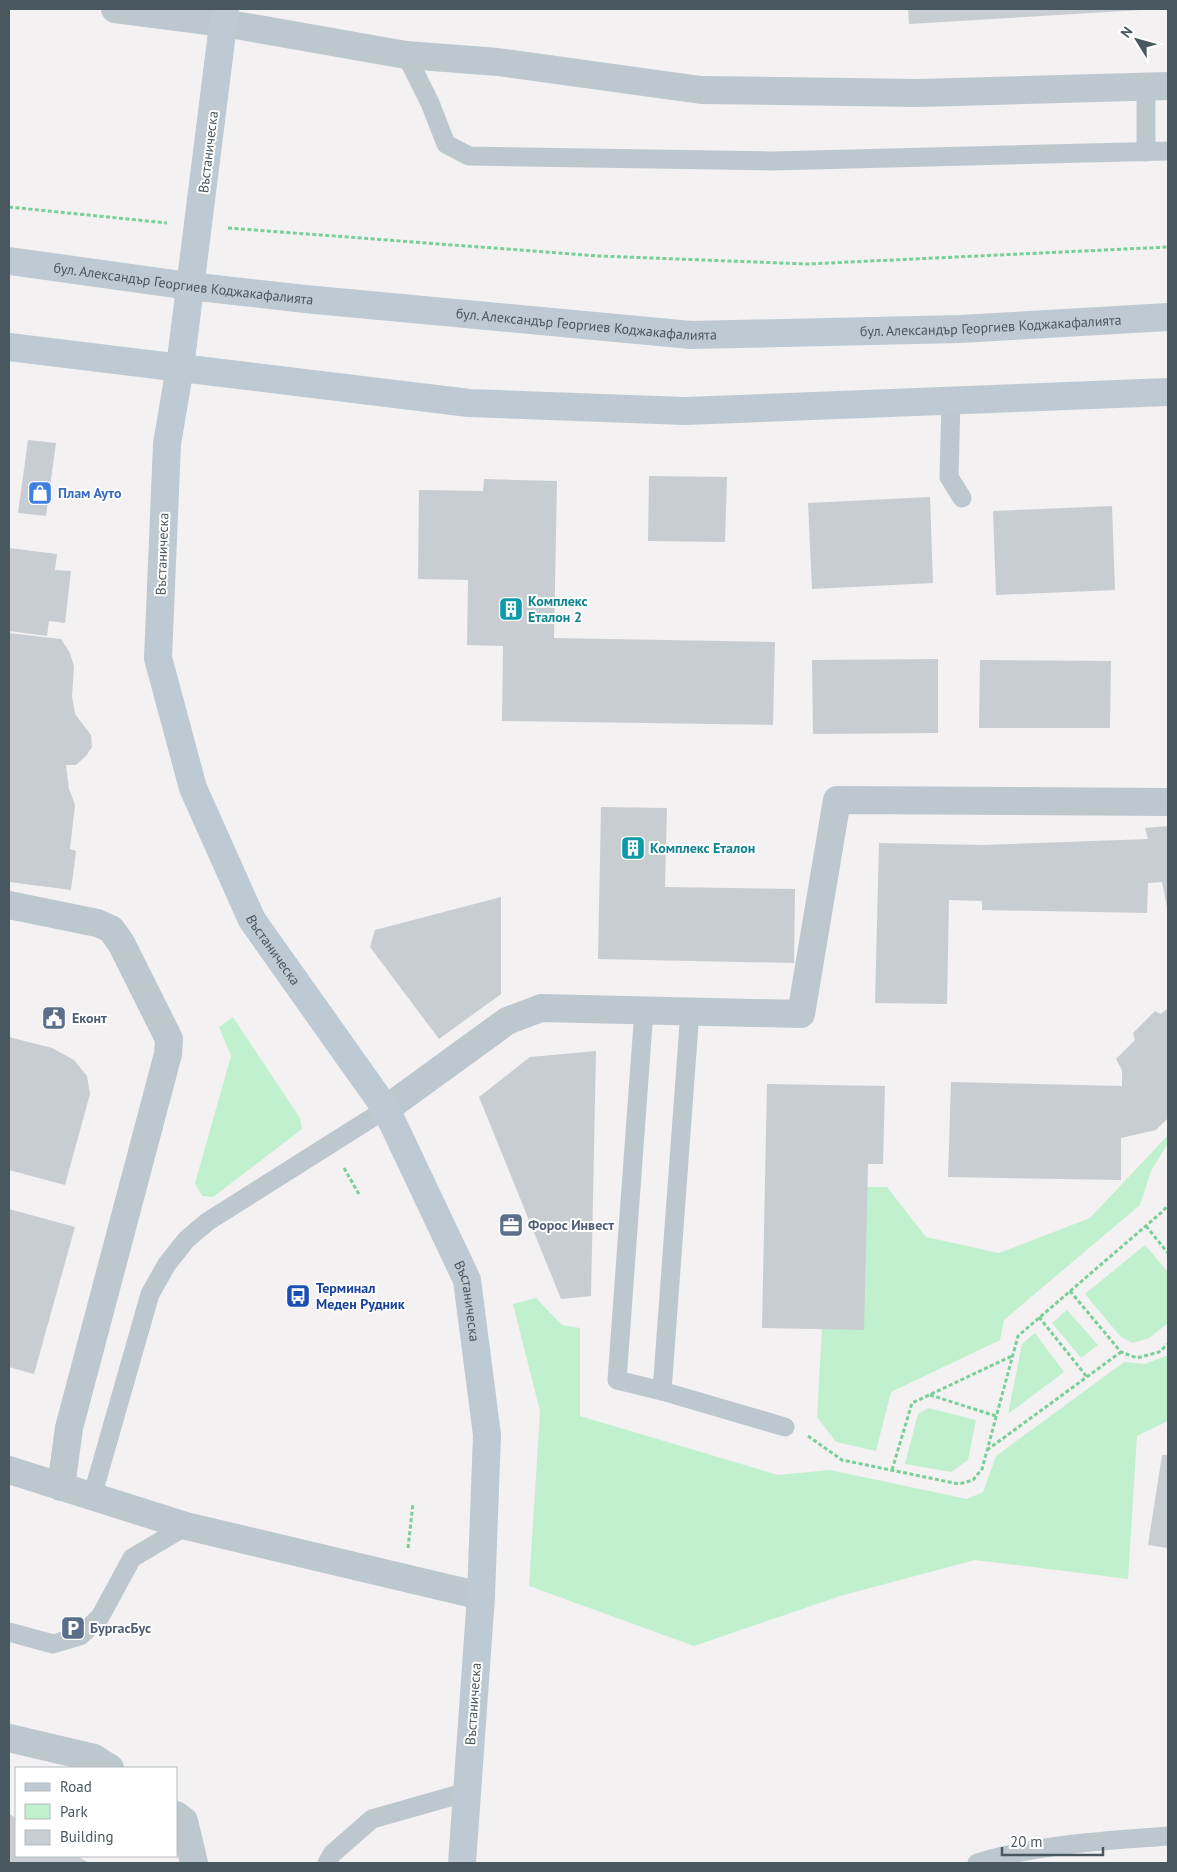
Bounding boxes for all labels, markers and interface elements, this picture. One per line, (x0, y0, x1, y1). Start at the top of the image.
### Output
north arrow (1112, 15, 1162, 65)
text: N (1117, 23, 1137, 41)
street label: Въстаническа (194, 110, 222, 194)
street label: бул. Александър Георгиев Коджакафалията (52, 258, 314, 309)
street label: бул. Александър Георгиев Коджакафалията (455, 304, 717, 344)
street label: бул. Александър Георгиев Коджакафалията (860, 311, 1122, 340)
shop icon: Плам Ауто (27, 480, 53, 506)
place label: Плам Ауто (58, 484, 122, 502)
street label: Въстаническа (152, 512, 172, 596)
place label: Комплекс Еталон 2 (528, 592, 588, 626)
building icon: Комплекс Еталон 2 (498, 596, 524, 622)
building icon: Комплекс Еталон (620, 835, 646, 861)
place label: Комплекс Еталон (650, 839, 755, 857)
street label: Въстаническа (242, 912, 304, 989)
public building icon: Еконт (41, 1005, 67, 1031)
place label: Еконт (72, 1009, 107, 1027)
office icon: Форос Инвест (498, 1212, 524, 1238)
place label: Форос Инвест (528, 1216, 614, 1234)
street label: Въстаническа (450, 1258, 484, 1343)
place label: Терминал Меден Рудник (316, 1279, 405, 1313)
bus stop icon: Терминал Меден Рудник (285, 1283, 311, 1309)
parking icon: БургасБус (60, 1615, 86, 1641)
place label: БургасБус (90, 1619, 151, 1637)
street label: Въстаническа (461, 1662, 485, 1746)
legend (15, 1767, 178, 1857)
text: Road (60, 1777, 92, 1796)
text: Park (60, 1802, 88, 1821)
scale bar (1002, 1824, 1103, 1856)
text: Building (60, 1827, 114, 1846)
text: 20 m (1010, 1832, 1043, 1851)

